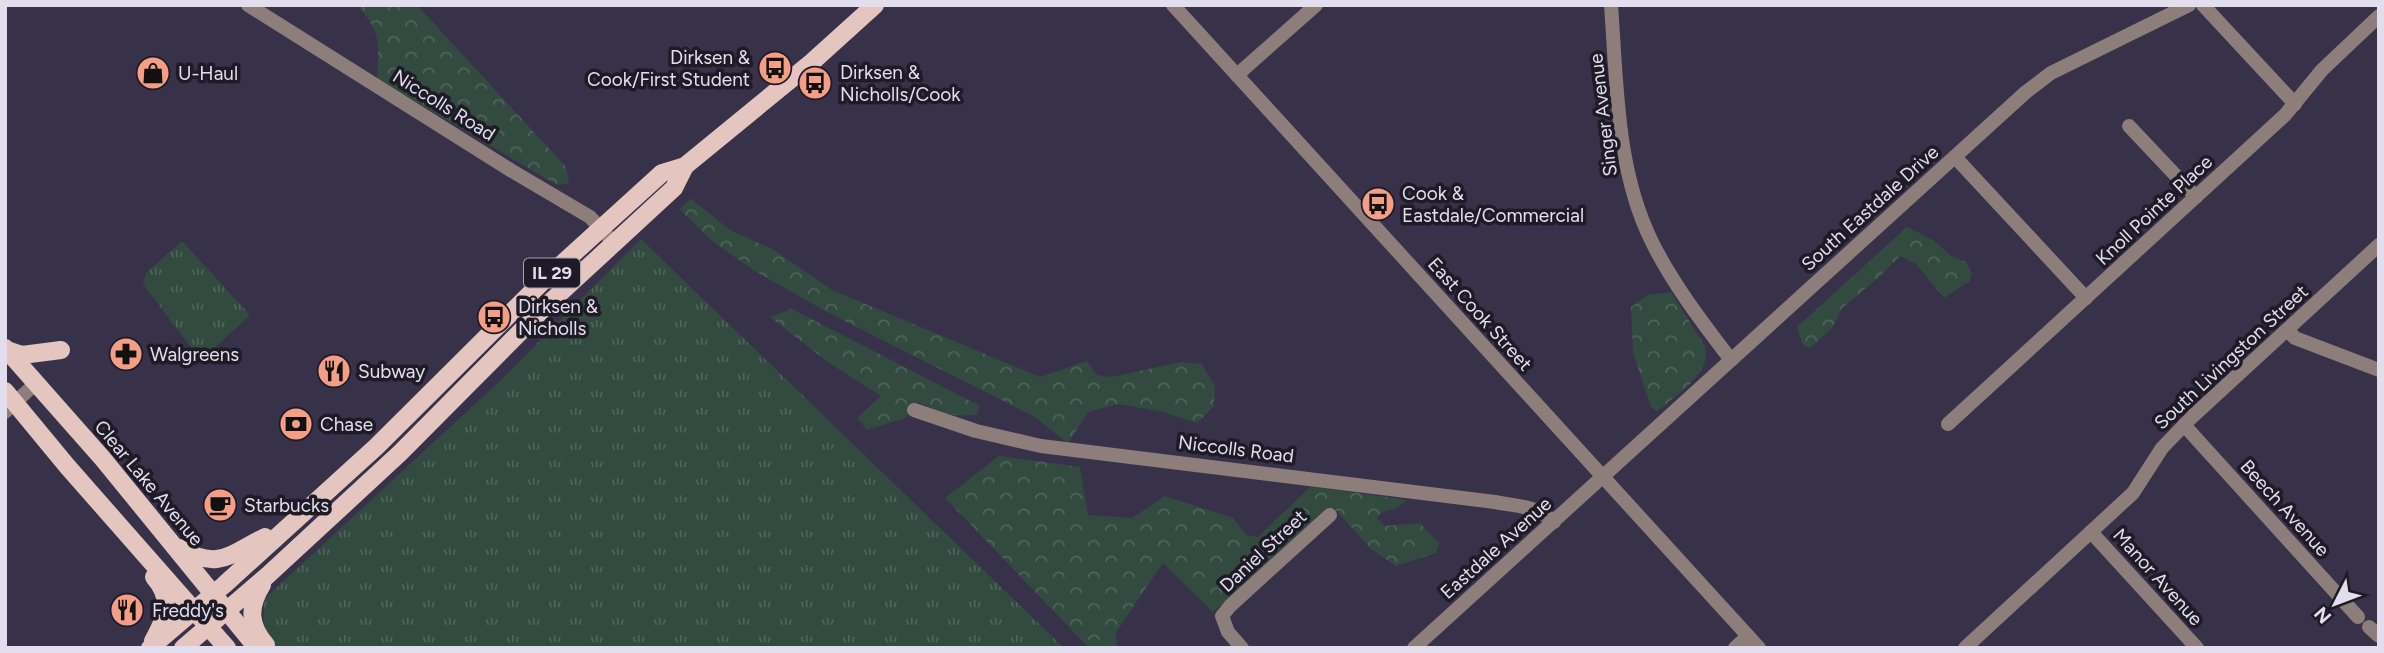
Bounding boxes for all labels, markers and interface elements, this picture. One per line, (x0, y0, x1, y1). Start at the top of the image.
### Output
place label: Dirksen & Cook/First Student (587, 46, 751, 91)
bus stop icon: Dirksen & Cook/First Student (756, 49, 794, 87)
street label: Singer Avenue (1584, 52, 1622, 178)
shop icon: U-Haul (134, 54, 172, 92)
place label: Dirksen & Nicholls/Cook (840, 61, 961, 106)
place label: U-Haul (178, 62, 238, 85)
street label: Niccolls Road (389, 64, 499, 146)
bus stop icon: Dirksen & Nicholls/Cook (796, 64, 834, 102)
street label: South Eastdale Drive (1797, 140, 1943, 276)
street label: Knoll Pointe Place (2091, 150, 2217, 270)
place label: Cook & Eastdale/Commercial (1402, 182, 1584, 227)
bus stop icon: Cook & Eastdale/Commercial (1359, 185, 1397, 223)
street label: East Cook Street (1423, 253, 1537, 375)
road number: IL 29 (524, 258, 580, 288)
street label: South Livingston Street (2149, 280, 2313, 434)
place label: Dirksen & Nicholls (518, 295, 599, 340)
bus stop icon: Dirksen & Nicholls (475, 298, 513, 336)
pharmacy icon: Walgreens (107, 335, 145, 373)
place label: Walgreens (150, 343, 239, 366)
restaurant icon: Subway (315, 352, 353, 390)
place label: Subway (358, 360, 425, 383)
bank icon: Chase (277, 405, 315, 443)
place label: Chase (320, 413, 373, 436)
street label: Clear Lake Avenue (90, 415, 208, 551)
street label: Niccolls Road (1177, 430, 1295, 468)
street label: Beech Avenue (2236, 455, 2334, 561)
cafe icon: Starbucks (201, 486, 239, 524)
street label: Eastdale Avenue (1436, 492, 1556, 604)
place label: Starbucks (244, 494, 329, 517)
street label: Daniel Street (1215, 505, 1311, 597)
street label: Manor Avenue (2108, 524, 2208, 630)
north arrow (2300, 569, 2370, 639)
restaurant icon: Freddy's (108, 591, 146, 629)
place label: Freddy's (152, 599, 224, 622)
text: N (2309, 602, 2336, 628)

